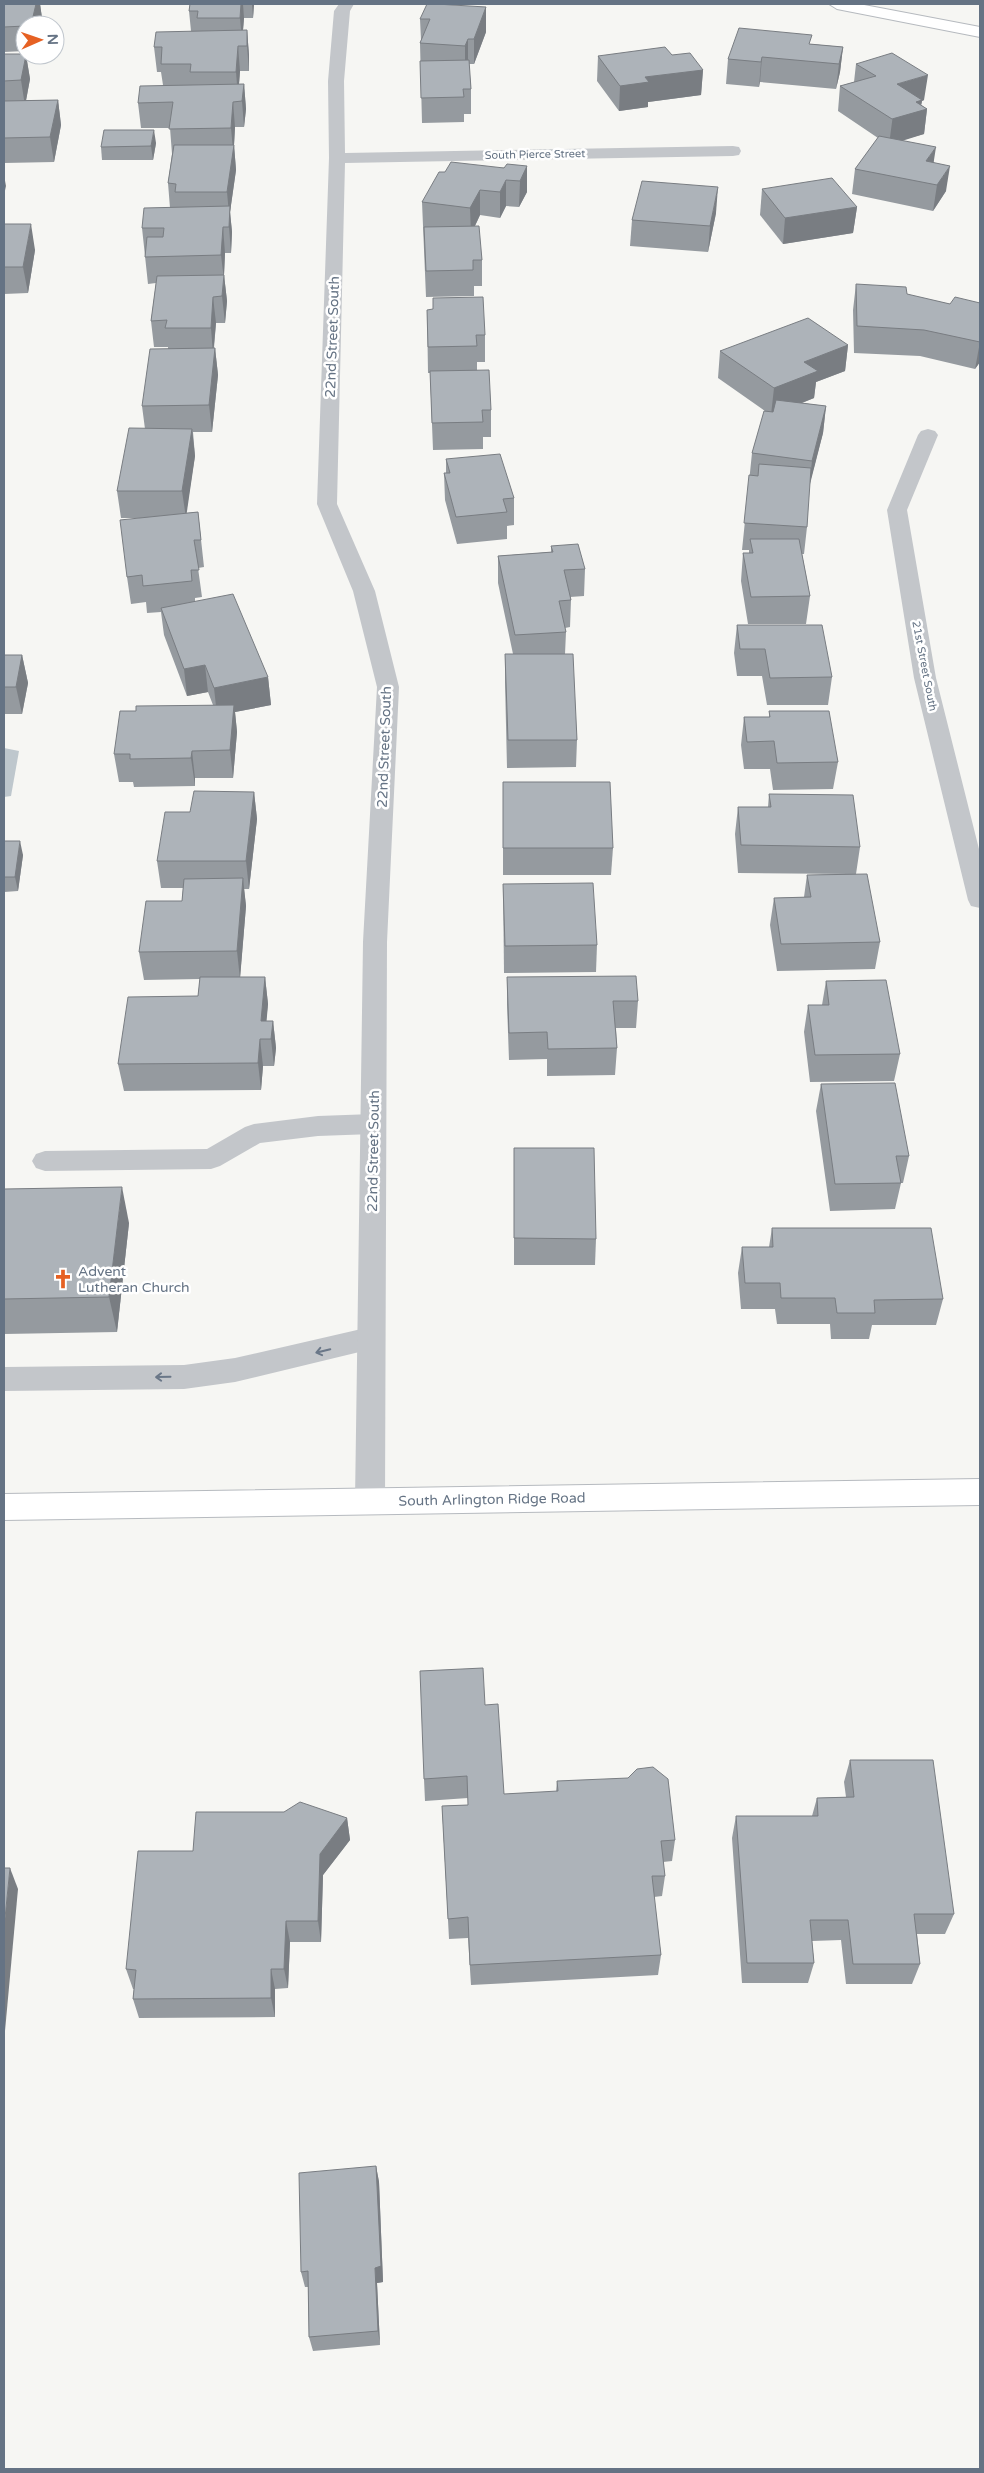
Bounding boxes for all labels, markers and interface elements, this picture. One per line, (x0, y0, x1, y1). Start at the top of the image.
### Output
north arrow (15, 15, 65, 65)
text: N (44, 34, 61, 45)
street label: South Pierce Street (485, 147, 585, 162)
street label: 22nd Street South (322, 276, 343, 398)
street label: 21st Street South (909, 620, 940, 712)
street label: 22nd Street South (374, 686, 395, 808)
street label: 22nd Street South (364, 1090, 383, 1212)
place label: Advent Lutheran Church (78, 1263, 190, 1296)
church icon: Advent Lutheran Church (52, 1268, 74, 1290)
one-way arrow (316, 1347, 332, 1357)
one-way arrow (155, 1372, 172, 1382)
street label: South Arlington Ridge Road (398, 1489, 586, 1510)

